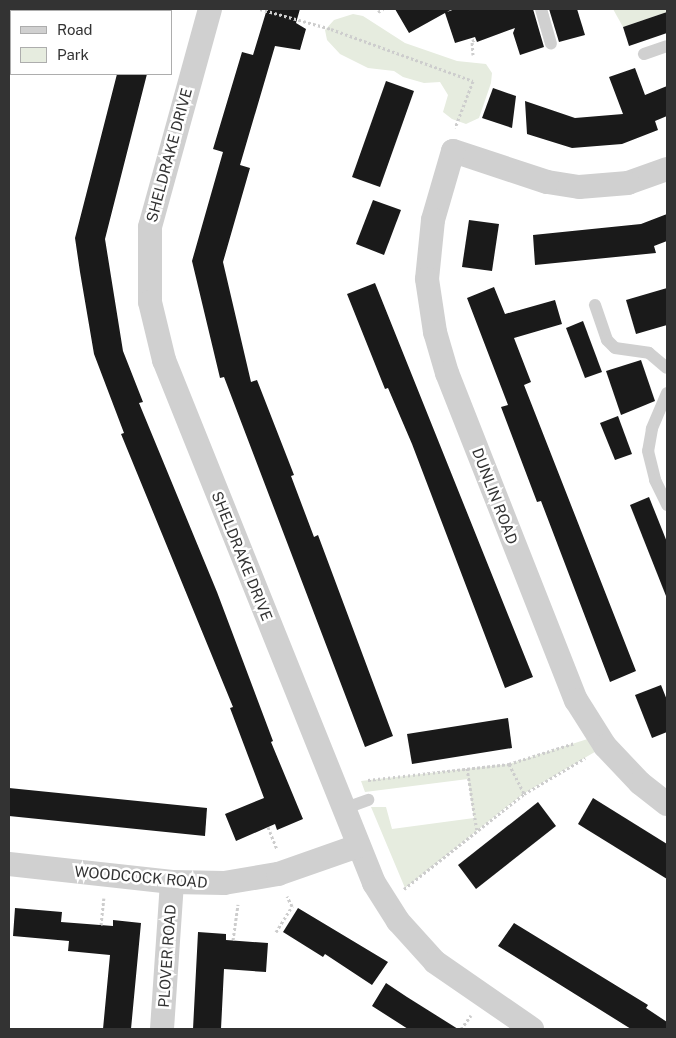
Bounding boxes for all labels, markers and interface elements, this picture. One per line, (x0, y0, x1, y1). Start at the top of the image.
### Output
legend (10, 10, 172, 75)
text: Road (57, 21, 93, 38)
text: Park (57, 46, 89, 63)
street label: SHELDRAKE DRIVE (142, 86, 196, 224)
street label: DUNLIN ROAD (468, 445, 522, 547)
street label: SHELDRAKE DRIVE (208, 489, 276, 623)
street label: WOODCOCK ROAD (74, 862, 208, 892)
street label: PLOVER ROAD (154, 904, 180, 1008)

